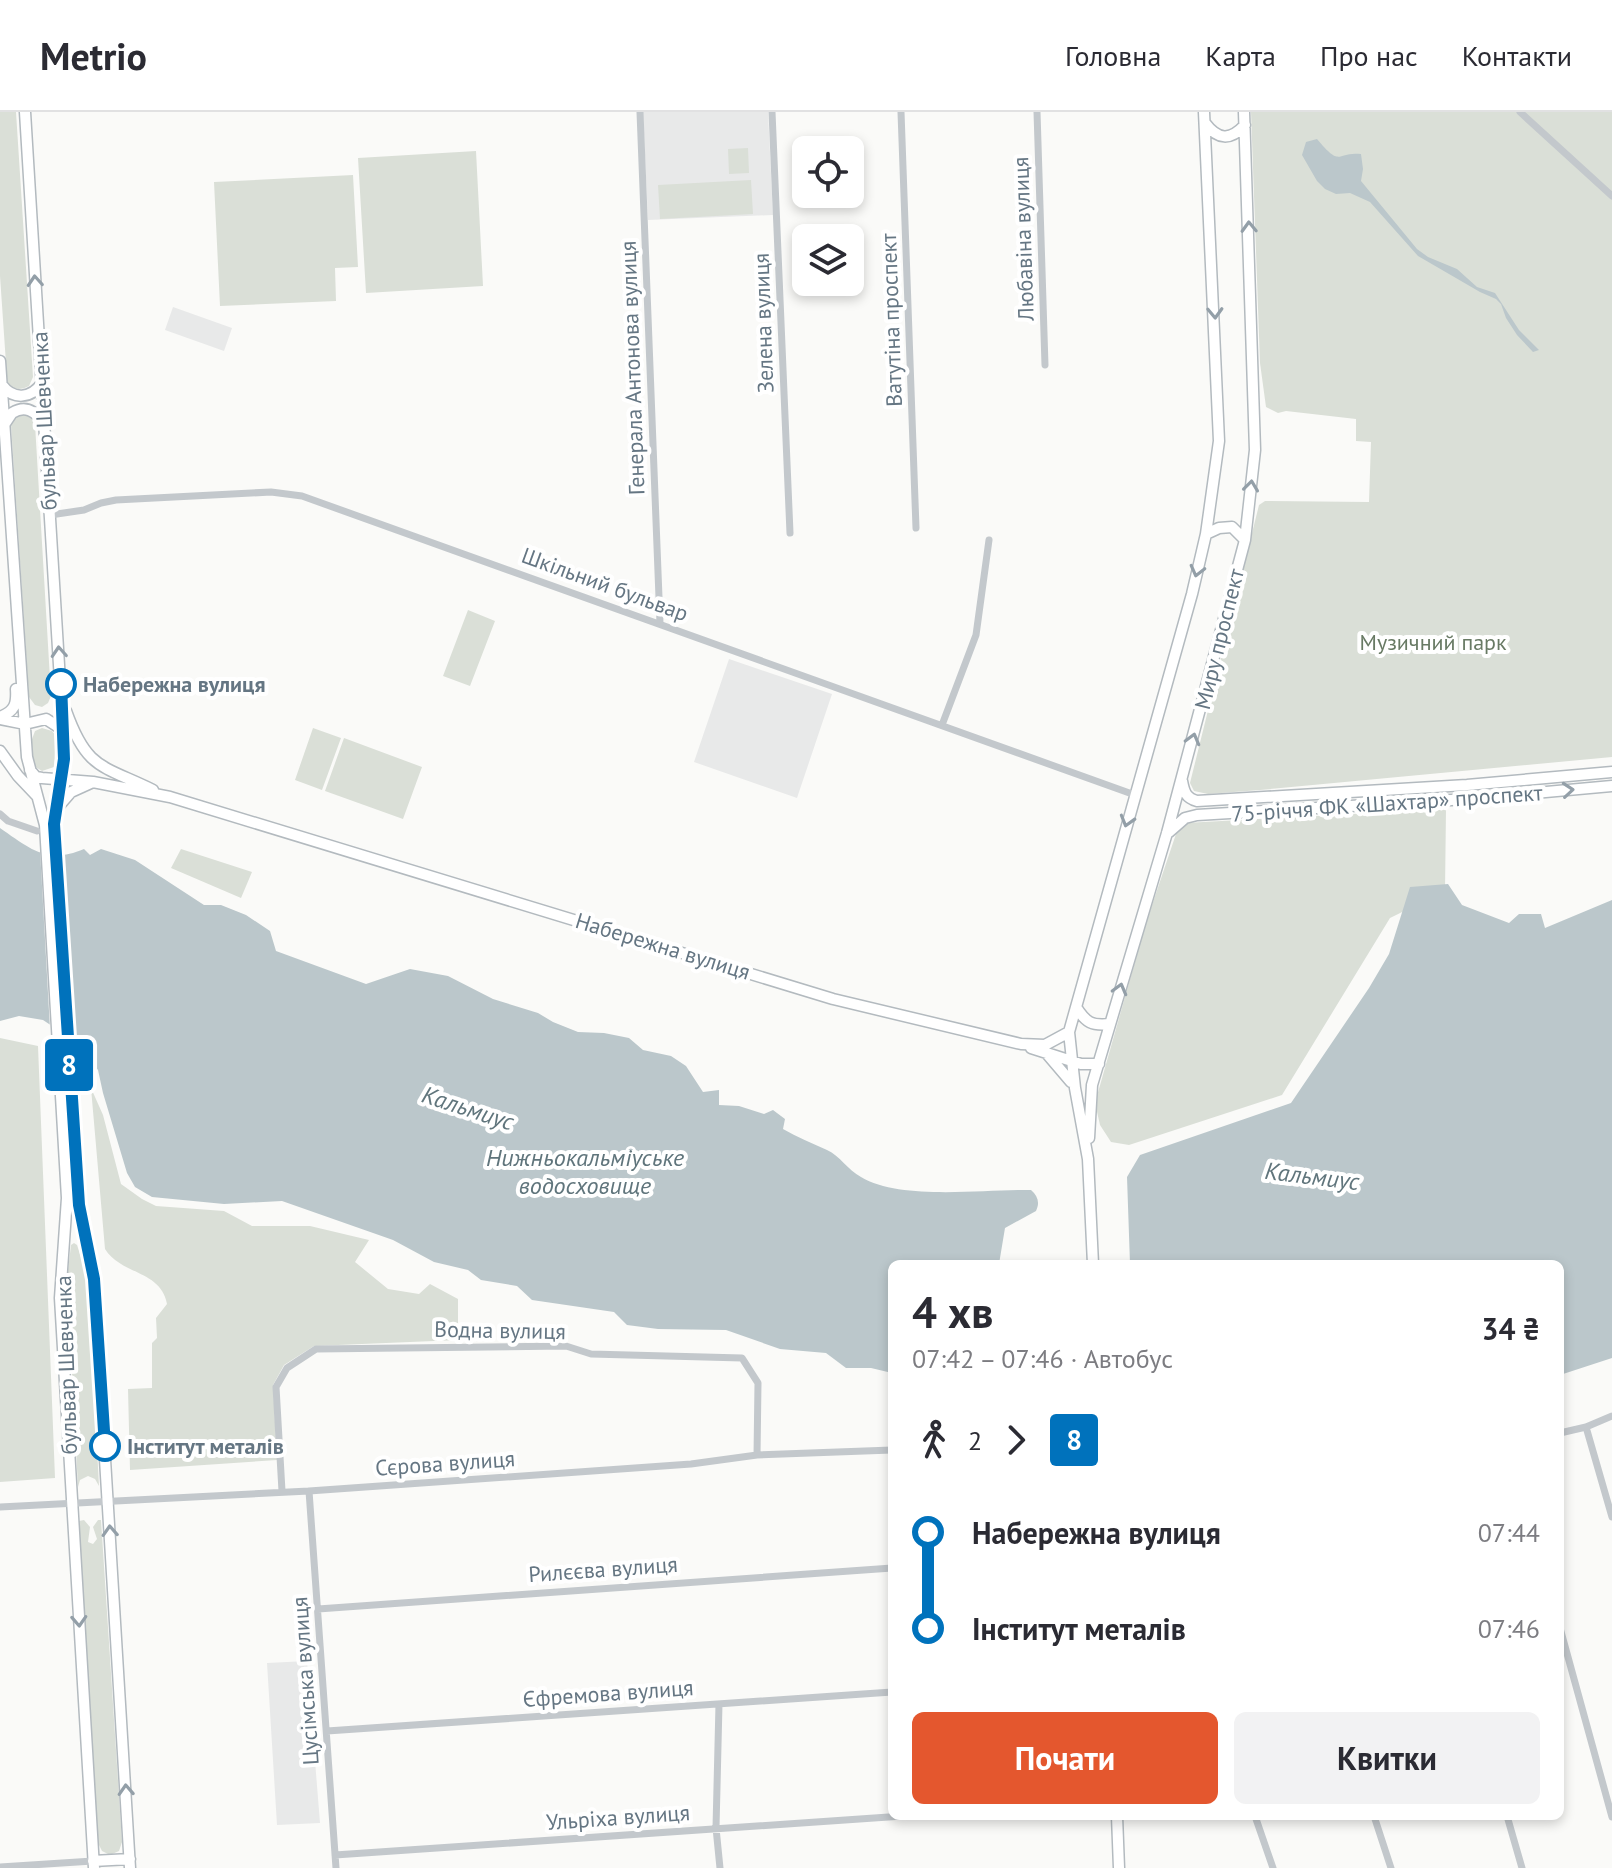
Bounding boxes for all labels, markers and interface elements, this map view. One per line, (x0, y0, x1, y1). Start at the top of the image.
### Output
text: Metrio (40, 31, 147, 80)
text: Головна (1065, 37, 1161, 74)
text: Карта (1205, 37, 1276, 74)
text: Про нас (1320, 37, 1418, 74)
text: Контакти (1462, 37, 1572, 74)
map controls (792, 136, 864, 296)
button: locate (792, 136, 864, 208)
street label: Любавіна вулиця (1006, 156, 1040, 323)
one-way arrow (1240, 220, 1257, 233)
button: layers (792, 224, 864, 296)
street label: Ватутіна проспект (874, 232, 908, 407)
street label: Генерала Антонова вулиця (614, 240, 650, 496)
street label: Зелена вулиця (747, 253, 779, 393)
one-way arrow (27, 274, 44, 287)
one-way arrow (1206, 307, 1223, 320)
street label: бульвар Шевченка (25, 331, 63, 511)
one-way arrow (1242, 480, 1259, 493)
street label: Шкільний бульвар (518, 541, 692, 627)
one-way arrow (1190, 563, 1207, 577)
street label: Миру проспект (1188, 566, 1250, 712)
park label: Музичний парк (1359, 628, 1507, 656)
one-way arrow (51, 646, 68, 659)
marker: Набережна вулиця (46, 669, 76, 699)
place label: Набережна вулиця (83, 670, 265, 698)
one-way arrow (1184, 733, 1201, 747)
street label: 75-річчя ФК «Шахтар» проспект (1231, 778, 1544, 828)
one-way arrow (1562, 782, 1575, 799)
one-way arrow (1120, 814, 1136, 827)
street label: Набережна вулиця (572, 906, 754, 986)
one-way arrow (1111, 982, 1127, 996)
line badge: 8 (43, 1039, 95, 1091)
text: 8 (61, 1046, 77, 1083)
water label: Кальмиус (418, 1079, 519, 1138)
water label: Нижньокальміуське водосховище (486, 1142, 684, 1201)
water label: Кальмиус (1263, 1155, 1362, 1197)
street label: бульвар Шевченка (49, 1275, 83, 1455)
text: 4 хв (912, 1283, 993, 1340)
text: 34 ₴ (1481, 1309, 1540, 1348)
street label: Водна вулиця (434, 1315, 566, 1345)
text: 07:42 – 07:46 · Автобус (912, 1342, 1173, 1375)
icon: walk (912, 1418, 956, 1462)
icon: forward (994, 1418, 1038, 1462)
text: 8 (1066, 1421, 1082, 1458)
text: 2 (968, 1424, 982, 1457)
marker: Інститут металів (90, 1431, 120, 1461)
place label: Інститут металів (127, 1432, 284, 1460)
street label: Сєрова вулиця (374, 1444, 516, 1482)
text: Набережна вулиця (972, 1513, 1221, 1552)
text: 07:44 (1478, 1516, 1540, 1549)
one-way arrow (102, 1524, 119, 1537)
street label: Рилєєва вулиця (527, 1550, 679, 1588)
street label: Цусімська вулиця (285, 1596, 325, 1766)
text: Інститут металів (972, 1609, 1186, 1648)
text: 07:46 (1478, 1612, 1540, 1645)
one-way arrow (70, 1615, 87, 1628)
street label: Єфремова вулиця (522, 1673, 694, 1713)
button: Почати (912, 1712, 1218, 1804)
button: Квитки (1234, 1712, 1540, 1804)
one-way arrow (118, 1783, 135, 1796)
street label: Ульріха вулиця (545, 1798, 691, 1836)

